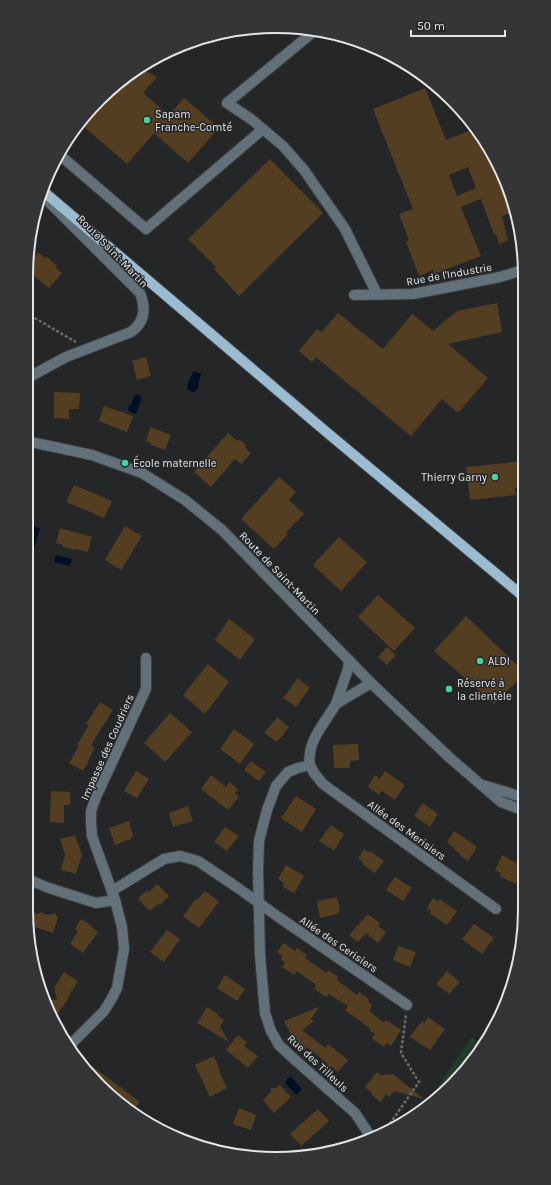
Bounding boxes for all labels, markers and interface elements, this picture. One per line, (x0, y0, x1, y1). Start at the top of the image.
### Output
scale bar (411, 12, 505, 38)
text: 50 m (417, 19, 445, 33)
place label: Sapam Franche-Comté (155, 108, 232, 134)
marker: Sapam Franche-Comté (142, 115, 152, 125)
street label: Route Saint-Martin (75, 212, 151, 290)
street label: Rue de l'Industrie (405, 261, 493, 288)
place label: École maternelle (133, 455, 217, 470)
marker: École maternelle (120, 458, 130, 468)
place label: Thierry Garny (421, 471, 487, 484)
marker: Thierry Garny (490, 472, 500, 482)
street label: Route de Saint-Martin (237, 529, 323, 618)
place label: ALDI (488, 655, 510, 668)
marker: ALDI (475, 656, 485, 666)
place label: Réservé à la clientèle (457, 677, 512, 703)
marker: Réservé à la clientèle (444, 684, 454, 694)
street label: Impasse des Coudriers (78, 692, 137, 802)
street label: Allée des Merisiers (365, 798, 449, 863)
street label: Allée des Cerisiers (297, 914, 380, 975)
street label: Rue des Tilleuls (285, 1032, 351, 1095)

